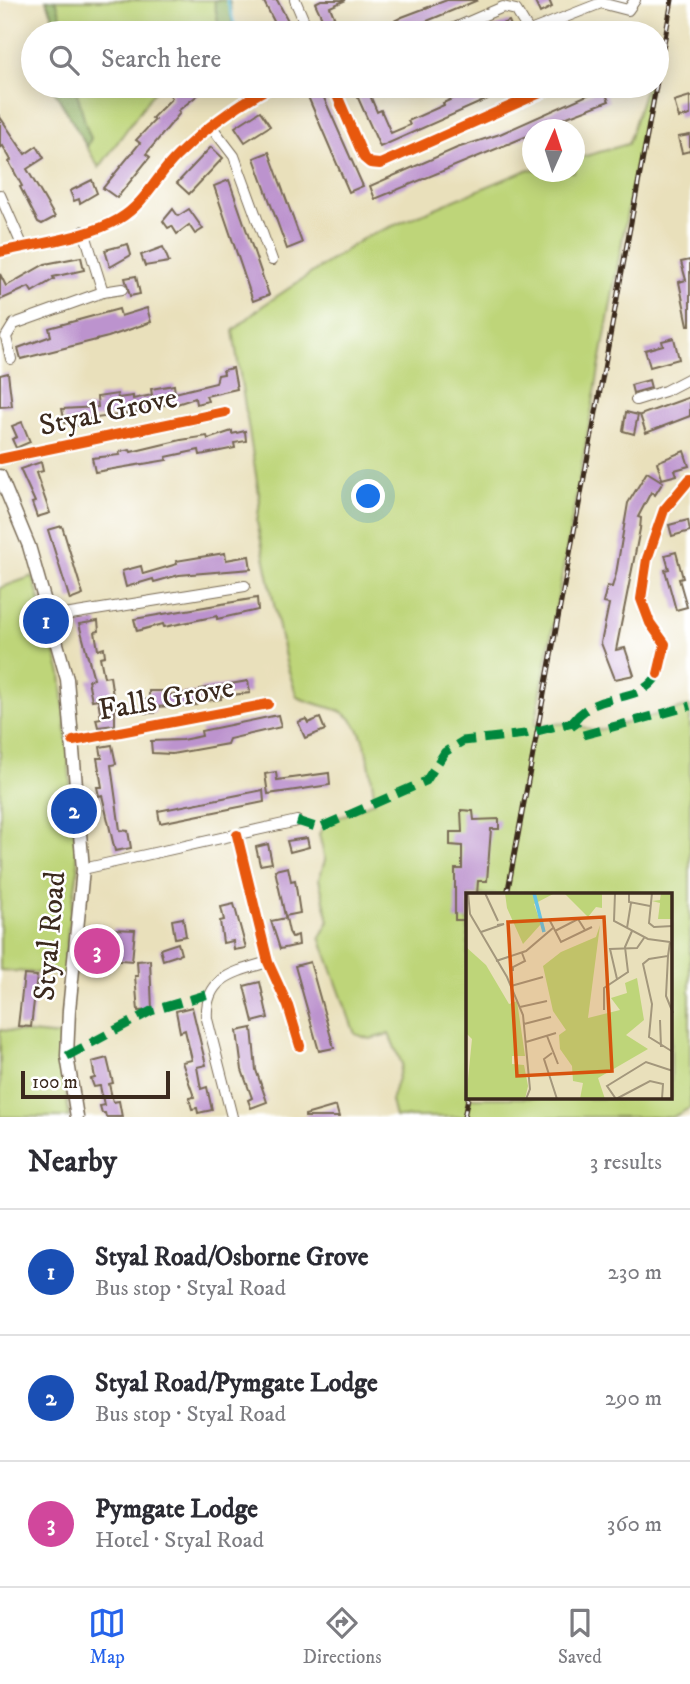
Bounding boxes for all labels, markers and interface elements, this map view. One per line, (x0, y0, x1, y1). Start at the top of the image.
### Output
search box (21, 21, 669, 98)
icon: search (45, 41, 83, 79)
text: Search here (101, 43, 221, 76)
north arrow (522, 119, 585, 182)
street label: Styal Grove (36, 380, 181, 445)
your location (351, 479, 385, 513)
pin: 1 (23, 595, 69, 647)
street label: Falls Grove (96, 669, 237, 730)
pin: 2 (51, 785, 97, 837)
street label: Styal Road (26, 870, 75, 1002)
inset map (466, 893, 672, 1100)
pin: 3 (74, 925, 120, 977)
scale bar (21, 1068, 170, 1100)
text: 100 m (32, 1071, 78, 1094)
text: Nearby (28, 1144, 117, 1181)
text: 3 results (590, 1148, 662, 1177)
text: Styal Road/Osborne Grove (95, 1241, 369, 1274)
text: 1 (47, 1258, 55, 1287)
text: 230 m (608, 1258, 662, 1287)
text: Bus stop · Styal Road (95, 1274, 286, 1303)
text: Styal Road/Pymgate Lodge (95, 1367, 378, 1400)
text: 2 (45, 1384, 57, 1413)
text: 290 m (605, 1384, 662, 1413)
text: Bus stop · Styal Road (95, 1400, 286, 1429)
text: Pymgate Lodge (95, 1493, 258, 1526)
text: 3 (47, 1510, 55, 1539)
text: 360 m (607, 1510, 662, 1539)
text: Hotel · Styal Road (95, 1526, 264, 1555)
tab: Map (88, 1604, 126, 1669)
tab: Directions (303, 1604, 382, 1669)
tab: Saved (558, 1604, 602, 1669)

